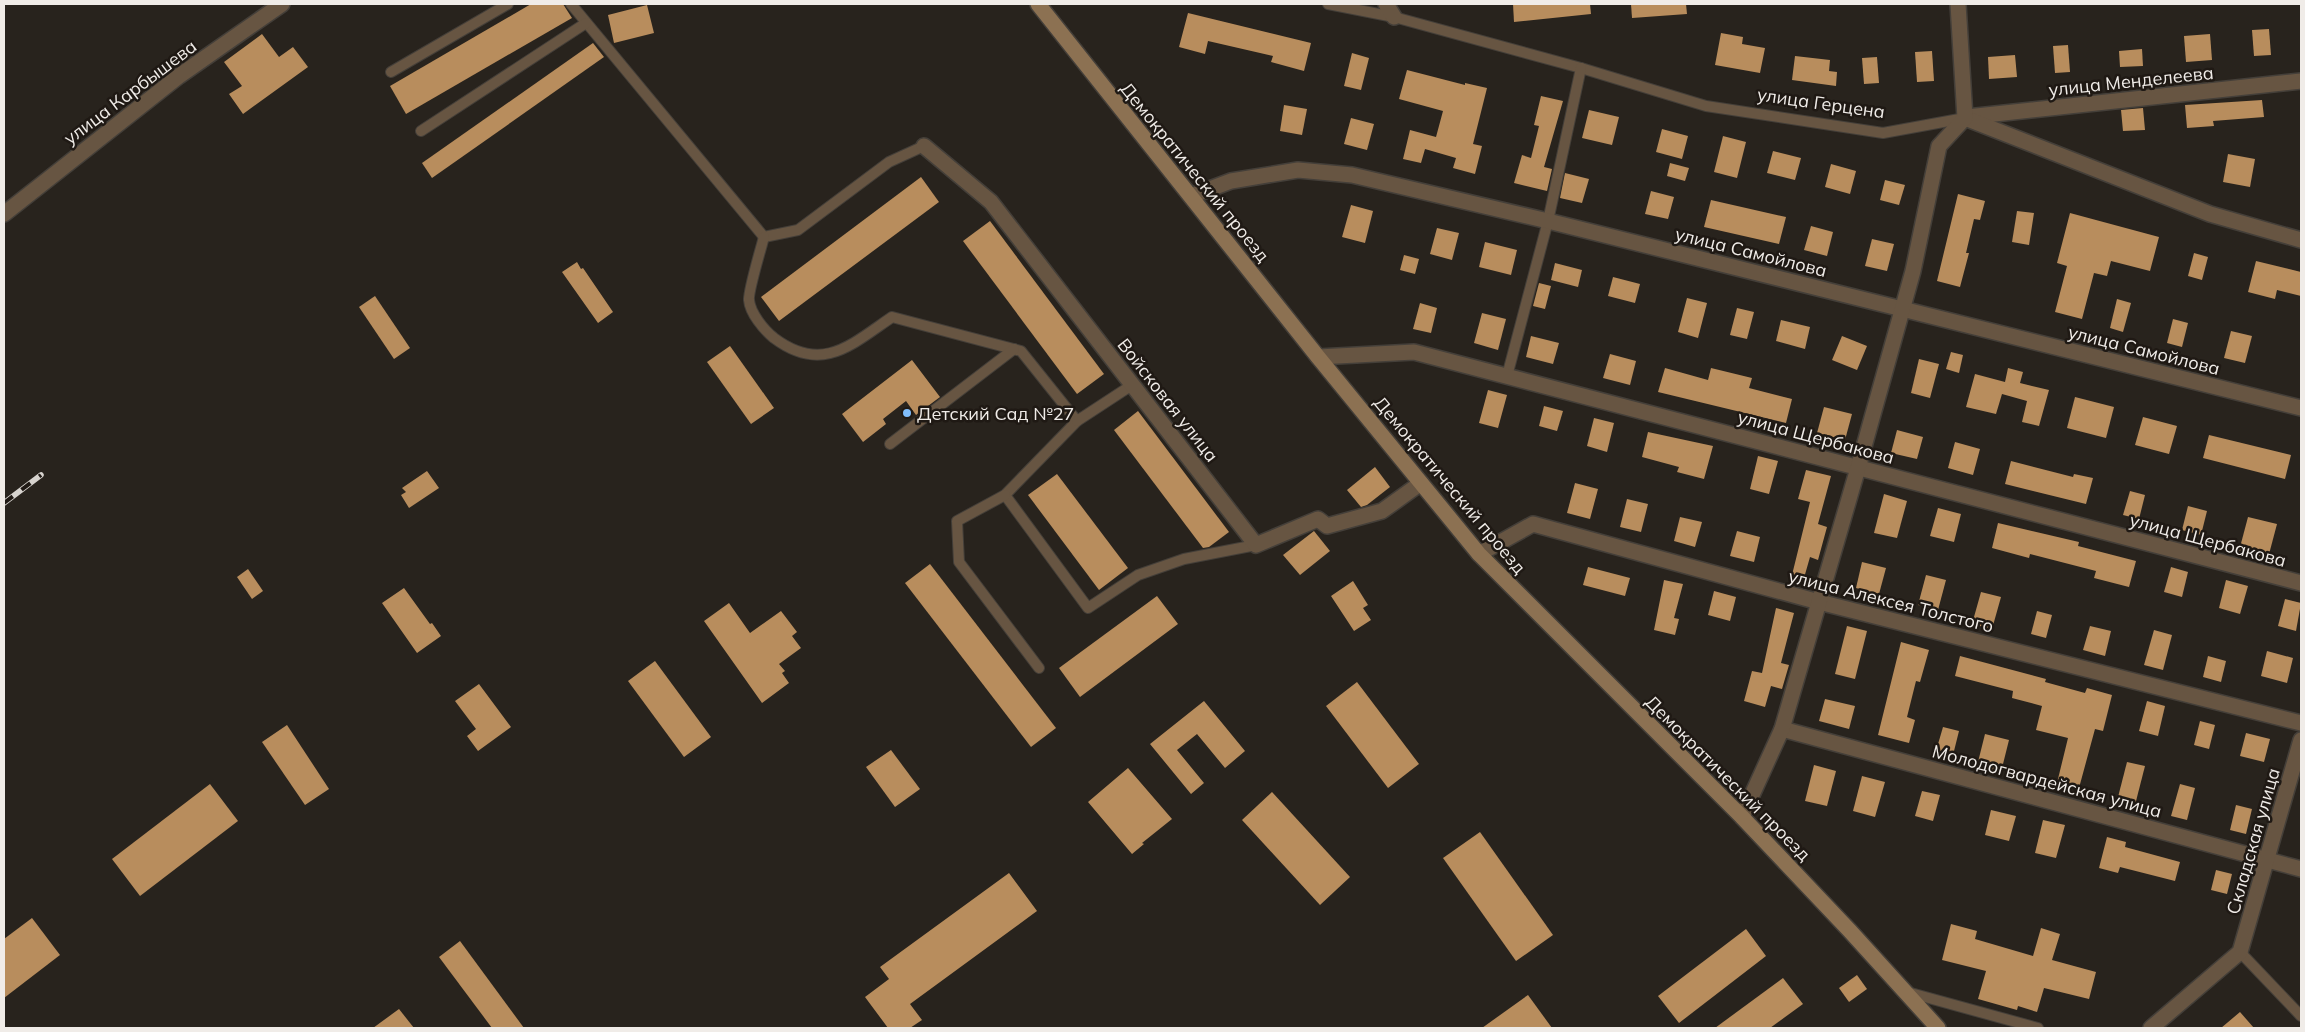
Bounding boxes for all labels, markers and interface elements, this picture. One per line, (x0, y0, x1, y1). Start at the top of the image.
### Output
street label: улица Карбышева (59, 35, 201, 149)
street label: улица Менделеева (2047, 61, 2215, 101)
street label: Демократический проезд (1115, 77, 1275, 267)
street label: улица Герцена (1756, 83, 1886, 123)
street label: улица Самойлова (1673, 222, 1829, 282)
street label: улица Самойлова (2066, 320, 2222, 380)
street label: Войсковая улица (1113, 334, 1223, 466)
street label: Демократический проезд (1369, 391, 1531, 579)
place label: Детский Сад №27 (917, 402, 1074, 425)
street label: улица Щербакова (1735, 405, 1897, 469)
marker: Детский Сад №27 (901, 407, 913, 419)
street label: улица Щербакова (2127, 508, 2289, 572)
street label: улица Алексея Толстого (1786, 564, 1996, 638)
street label: Демократический проезд (1640, 690, 1816, 866)
street label: Молодогвардейская улица (1930, 739, 2164, 823)
street label: Складская улица (2221, 765, 2285, 917)

